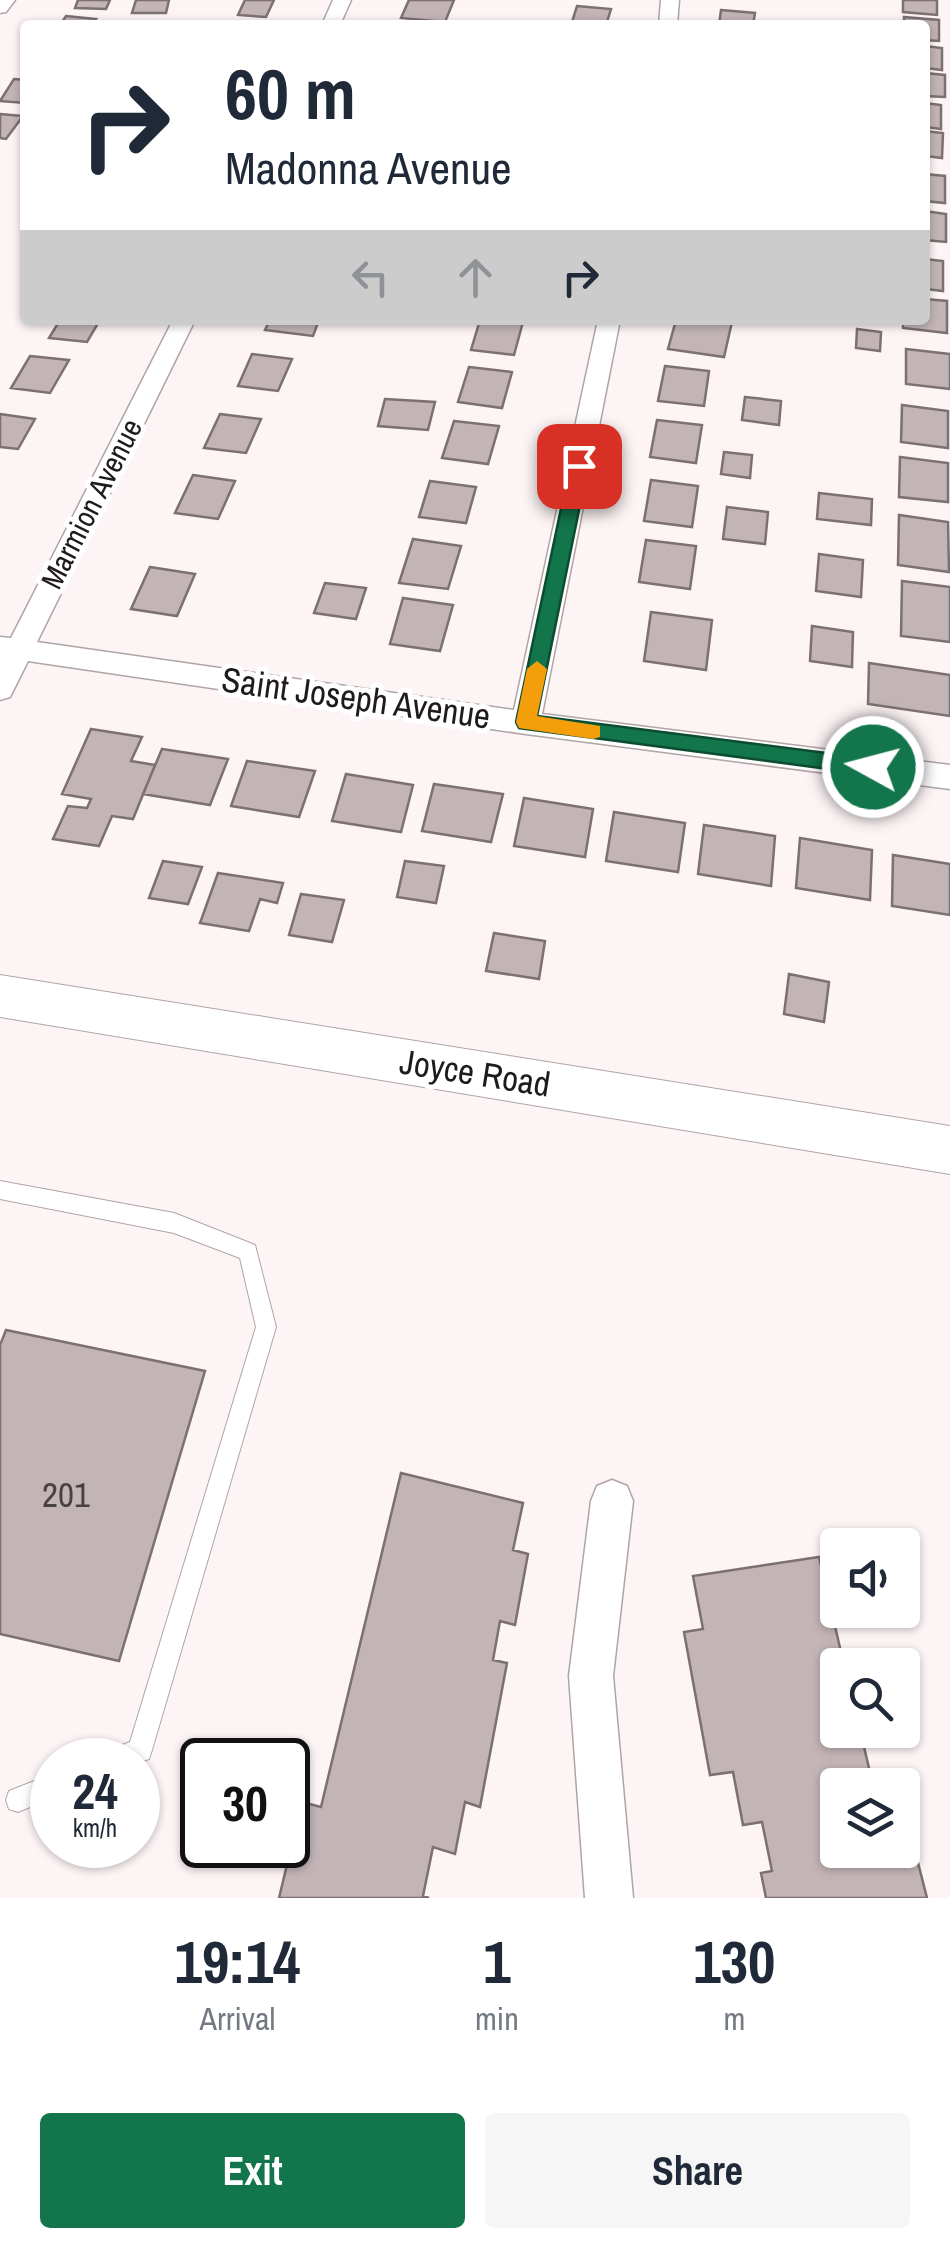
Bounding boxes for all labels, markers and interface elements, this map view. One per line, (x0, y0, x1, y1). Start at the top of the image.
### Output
text: 60 m (225, 47, 356, 141)
icon: right (60, 60, 190, 190)
text: Madonna Avenue (225, 137, 512, 198)
icon: left (343, 250, 398, 305)
icon: ahead (448, 250, 503, 305)
icon: right (553, 250, 608, 305)
street label: Marmion Avenue (31, 412, 151, 595)
pin (537, 424, 622, 509)
icon: arrive (552, 439, 607, 494)
street label: Saint Joseph Avenue (219, 655, 493, 740)
position arrow (821, 715, 925, 819)
street label: Joyce Road (397, 1037, 554, 1108)
house number: 201 (42, 1471, 90, 1518)
map controls (820, 1528, 920, 1868)
button: sound (820, 1528, 920, 1628)
button: search (820, 1648, 920, 1748)
speed limit sign: 30 (180, 1738, 310, 1868)
text: 24 (72, 1757, 118, 1825)
button: layers (820, 1768, 920, 1868)
text: km/h (73, 1811, 117, 1845)
text: 19:14 (175, 1921, 300, 2002)
text: 1 (483, 1921, 511, 2002)
text: 130 (693, 1921, 775, 2002)
text: Arrival (200, 1997, 275, 2040)
text: min (475, 1997, 519, 2040)
text: m (723, 1997, 745, 2040)
button: Exit (40, 2113, 465, 2228)
button: Share (485, 2113, 910, 2228)

